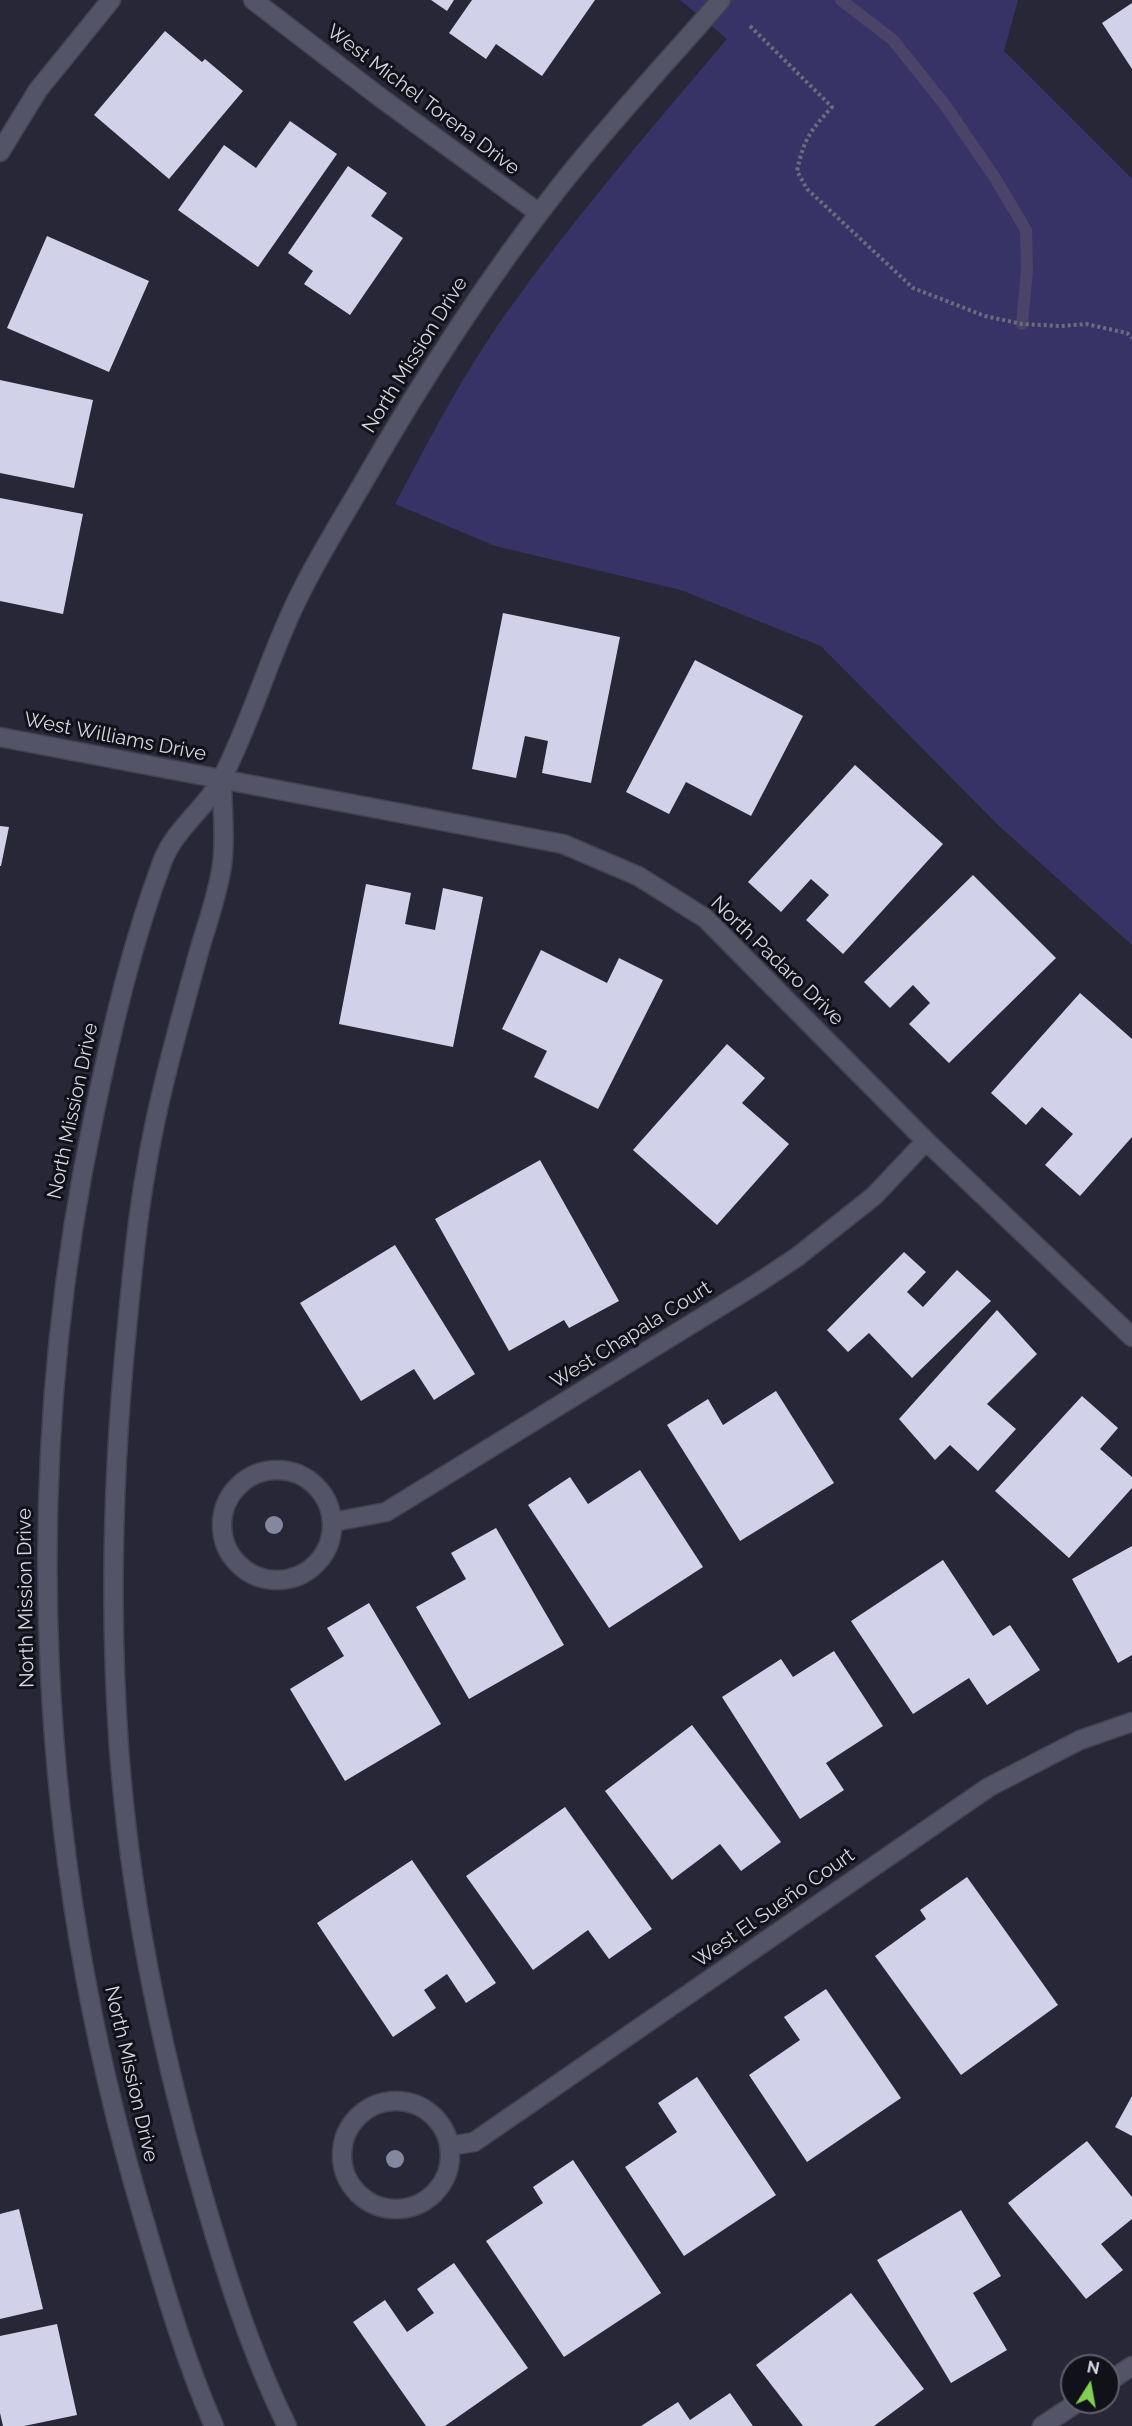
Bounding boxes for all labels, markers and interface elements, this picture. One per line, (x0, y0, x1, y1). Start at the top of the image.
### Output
street label: West Michel Torena Drive (322, 20, 524, 180)
street label: North Mission Drive (357, 272, 473, 438)
street label: West Williams Drive (22, 708, 208, 766)
street label: North Padaro Drive (705, 891, 849, 1031)
street label: North Mission Drive (43, 1021, 103, 1201)
street label: West Chapala Court (546, 1276, 716, 1394)
street label: North Mission Drive (12, 1508, 40, 1688)
street label: West El Sueño Court (689, 1843, 859, 1973)
street label: North Mission Drive (99, 1984, 163, 2164)
north arrow (1060, 2354, 1120, 2414)
text: N (1085, 2357, 1101, 2378)

